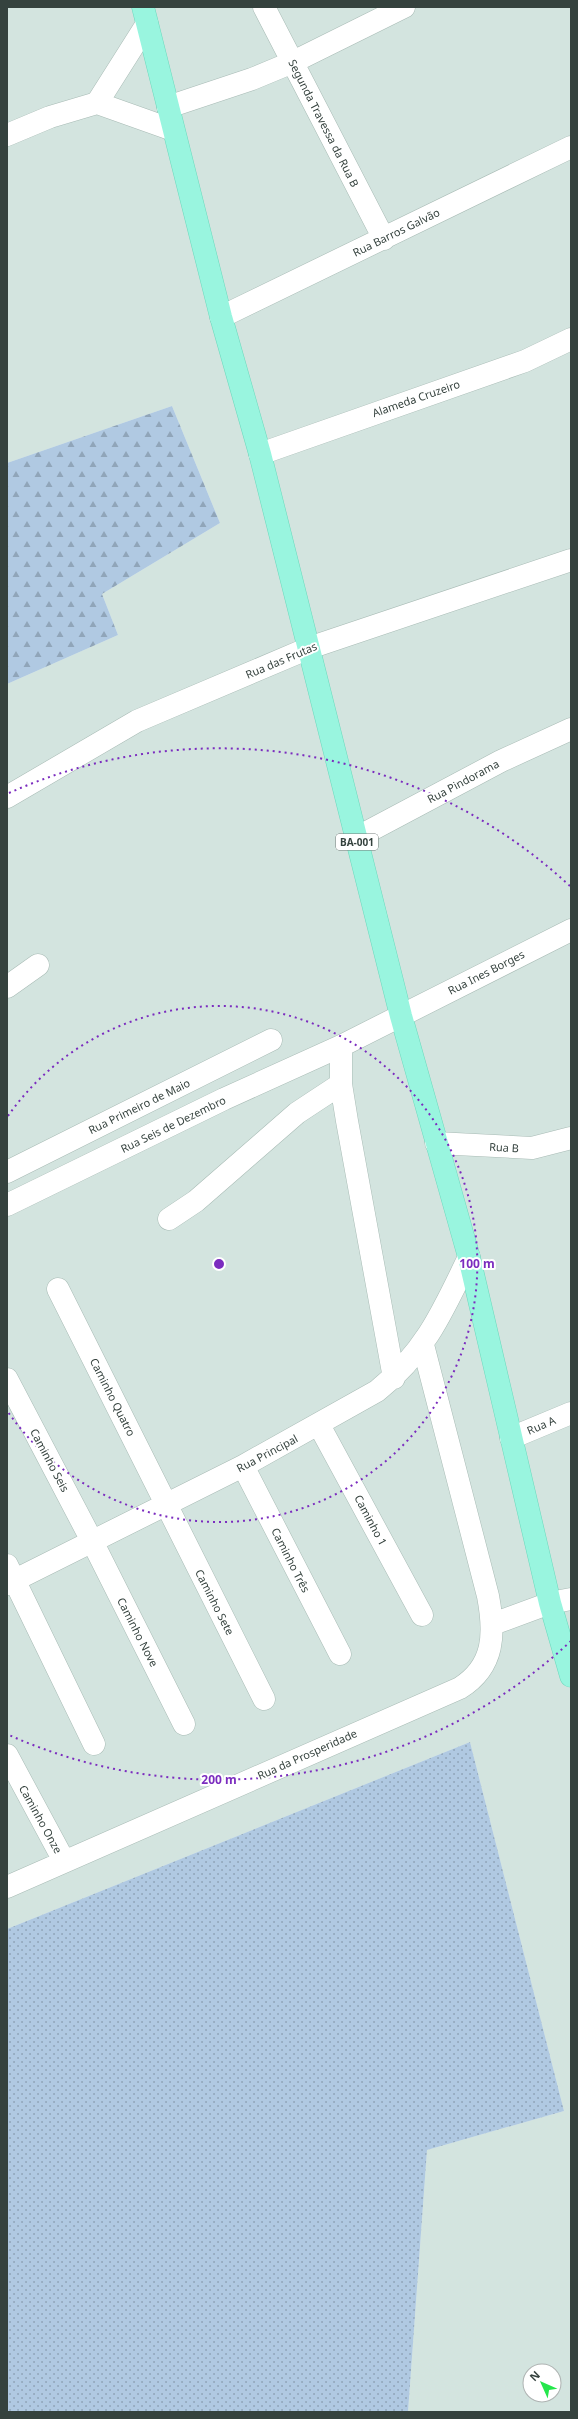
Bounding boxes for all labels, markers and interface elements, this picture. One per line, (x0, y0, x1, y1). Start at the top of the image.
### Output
street label: Segunda Travessa da Rua B (285, 57, 363, 189)
street label: Rua Barros Galvão (350, 204, 442, 260)
street label: Alameda Cruzeiro (370, 376, 462, 420)
street label: Rua das Frutas (243, 638, 319, 682)
street label: Rua Pindorama (424, 756, 502, 806)
road number: BA-001 (336, 834, 378, 850)
street label: Rua Ines Borges (445, 946, 527, 998)
street label: Rua Primeiro de Maio (86, 1075, 193, 1137)
street label: Rua Seis de Dezembro (118, 1092, 228, 1156)
street label: Rua B (489, 1139, 519, 1155)
text: 100 m (459, 1255, 495, 1272)
centre of rings (212, 1257, 226, 1271)
street label: Caminho Quatro (87, 1355, 139, 1439)
street label: Rua A (524, 1412, 558, 1438)
street label: Caminho Seis (27, 1426, 73, 1494)
street label: Rua Principal (234, 1431, 300, 1475)
street label: Caminho 1 (351, 1492, 391, 1548)
street label: Caminho Três (268, 1525, 314, 1595)
street label: Caminho Sete (192, 1567, 238, 1637)
street label: Caminho Nove (114, 1595, 162, 1669)
street label: Rua da Prosperidade (255, 1725, 359, 1783)
text: 200 m (201, 1771, 237, 1788)
street label: Caminho Onze (16, 1782, 66, 1856)
north arrow (522, 2363, 562, 2403)
text: N (526, 2367, 543, 2384)

